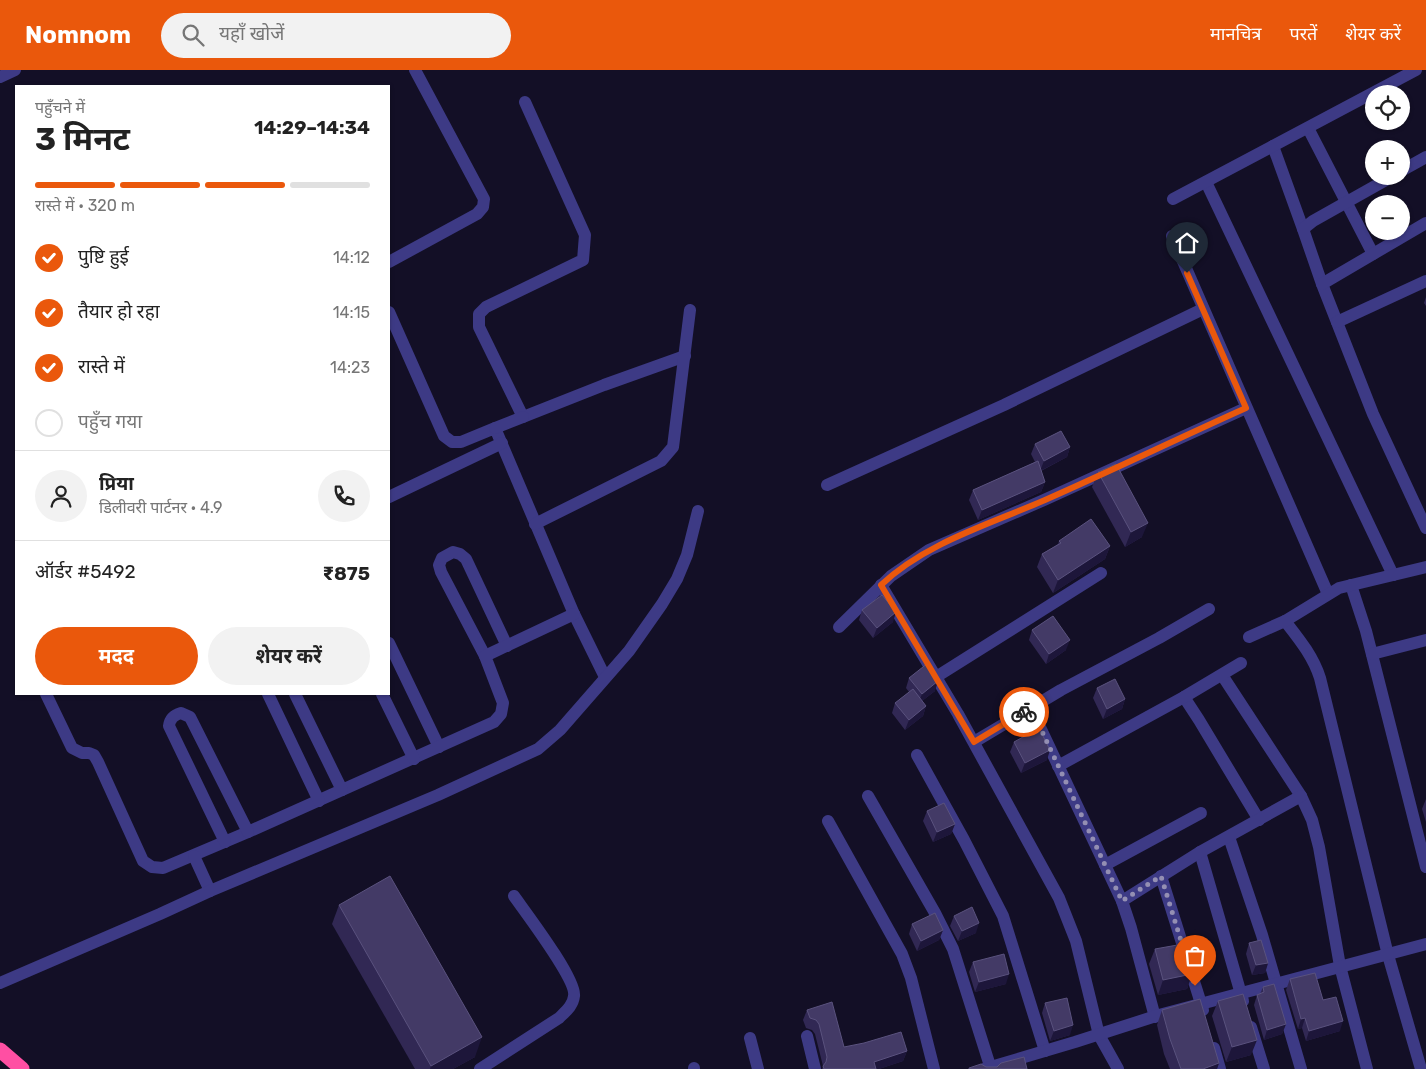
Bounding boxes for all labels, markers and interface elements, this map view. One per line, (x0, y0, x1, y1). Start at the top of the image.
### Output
search box (161, 13, 511, 58)
text: Nomnom (25, 21, 131, 49)
icon: search (179, 21, 207, 49)
text: यहाँ खोजें (219, 22, 284, 45)
text: मानचित्र (1210, 23, 1262, 45)
text: परतें (1290, 23, 1317, 45)
text: शेयर करें (1345, 23, 1401, 45)
map controls (1365, 85, 1410, 240)
button: locate (1365, 85, 1410, 130)
text: पहुँचने में (35, 98, 85, 117)
text: 14:29–14:34 (254, 116, 370, 139)
text: 3 मिनट (35, 120, 130, 158)
button: + (1365, 140, 1410, 185)
button: − (1365, 195, 1410, 240)
text: रास्ते में · 320 m (35, 196, 135, 215)
pin (1166, 222, 1208, 273)
icon: home (1173, 229, 1201, 257)
icon: check (35, 244, 63, 272)
text: पुष्टि हुई (78, 245, 129, 268)
text: 14:12 (333, 248, 370, 267)
icon: check (35, 299, 63, 327)
text: तैयार हो रहा (78, 300, 160, 323)
text: 14:15 (333, 303, 370, 322)
icon: check (35, 354, 63, 382)
text: रास्ते में (78, 355, 125, 378)
text: 14:23 (330, 358, 370, 377)
text: पहुँच गया (78, 410, 142, 433)
button: person (35, 470, 87, 522)
button: phone (318, 470, 370, 522)
text: प्रिया (99, 472, 134, 495)
text: डिलीवरी पार्टनर · 4.9 (99, 498, 223, 517)
text: ऑर्डर #5492 (35, 560, 136, 583)
text: ₹875 (323, 562, 370, 585)
button: मदद (35, 627, 198, 685)
button: शेयर करें (208, 627, 370, 685)
courier (999, 687, 1049, 737)
icon: bike (1010, 698, 1038, 726)
pin (1174, 935, 1216, 986)
icon: bag (1181, 942, 1209, 970)

